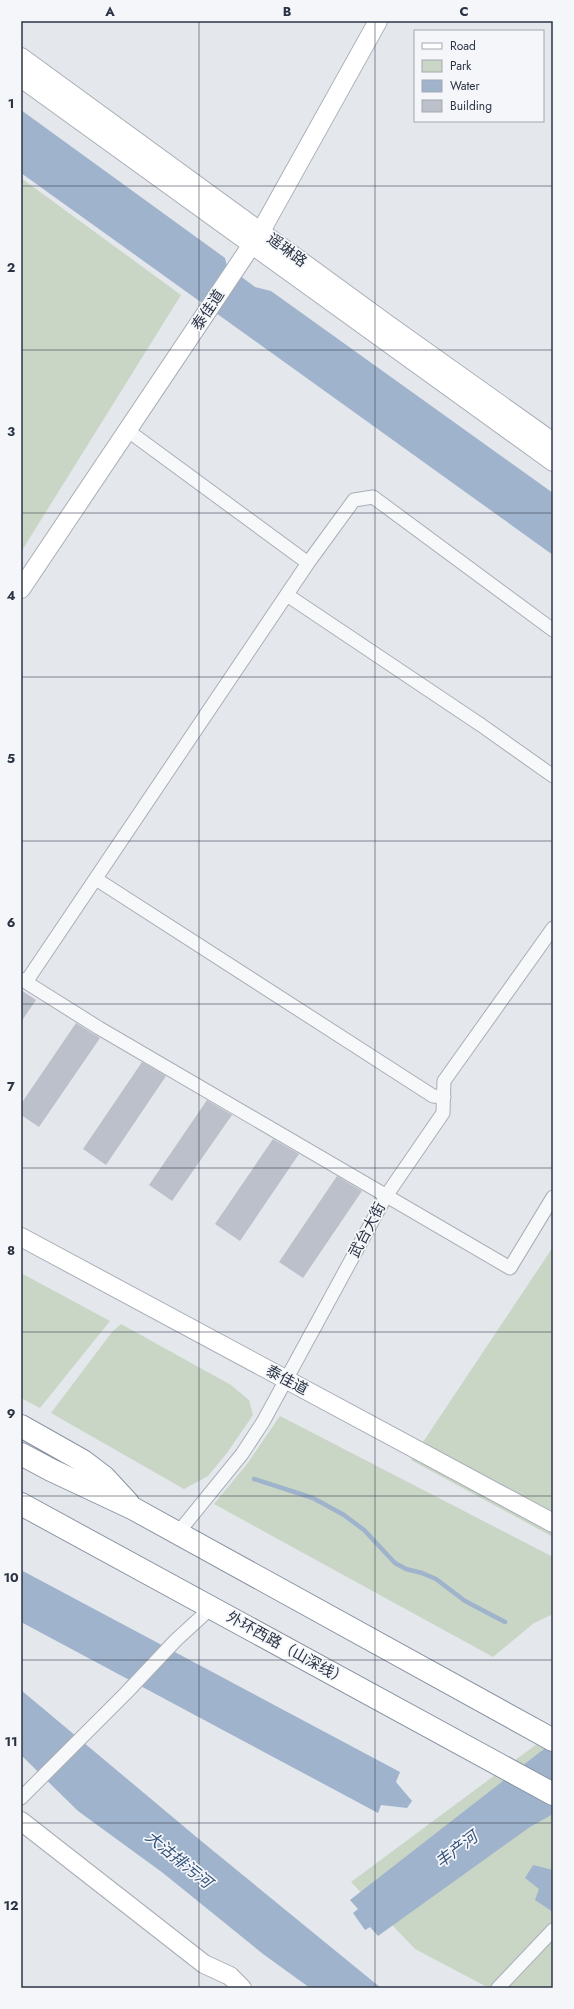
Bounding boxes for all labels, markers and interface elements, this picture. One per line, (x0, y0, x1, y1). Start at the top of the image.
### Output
text: A (104, 2, 115, 21)
text: B (283, 2, 292, 21)
text: C (459, 2, 469, 21)
legend (414, 30, 544, 122)
text: Road (450, 37, 476, 55)
text: Park (450, 57, 472, 75)
text: Water (450, 77, 481, 95)
text: 1 (8, 94, 14, 113)
text: Building (450, 97, 492, 115)
street label: 遥琳路 (262, 228, 312, 272)
text: 2 (7, 258, 15, 277)
street label: 泰佳道 (186, 285, 230, 335)
text: 3 (7, 422, 15, 441)
text: 4 (6, 586, 16, 605)
text: 5 (7, 749, 15, 768)
text: 6 (7, 913, 16, 932)
text: 7 (7, 1077, 15, 1096)
street label: 武台大街 (343, 1198, 391, 1262)
text: 8 (7, 1241, 15, 1260)
street label: 泰佳道 (262, 1360, 312, 1400)
text: 9 (7, 1404, 16, 1423)
text: 10 (3, 1568, 19, 1587)
street label: 外环西路（山深线） (223, 1606, 351, 1690)
text: 11 (4, 1732, 18, 1751)
water label: 丰产河 (430, 1824, 485, 1873)
water label: 大沽排污河 (140, 1825, 219, 1895)
text: 12 (3, 1896, 19, 1915)

